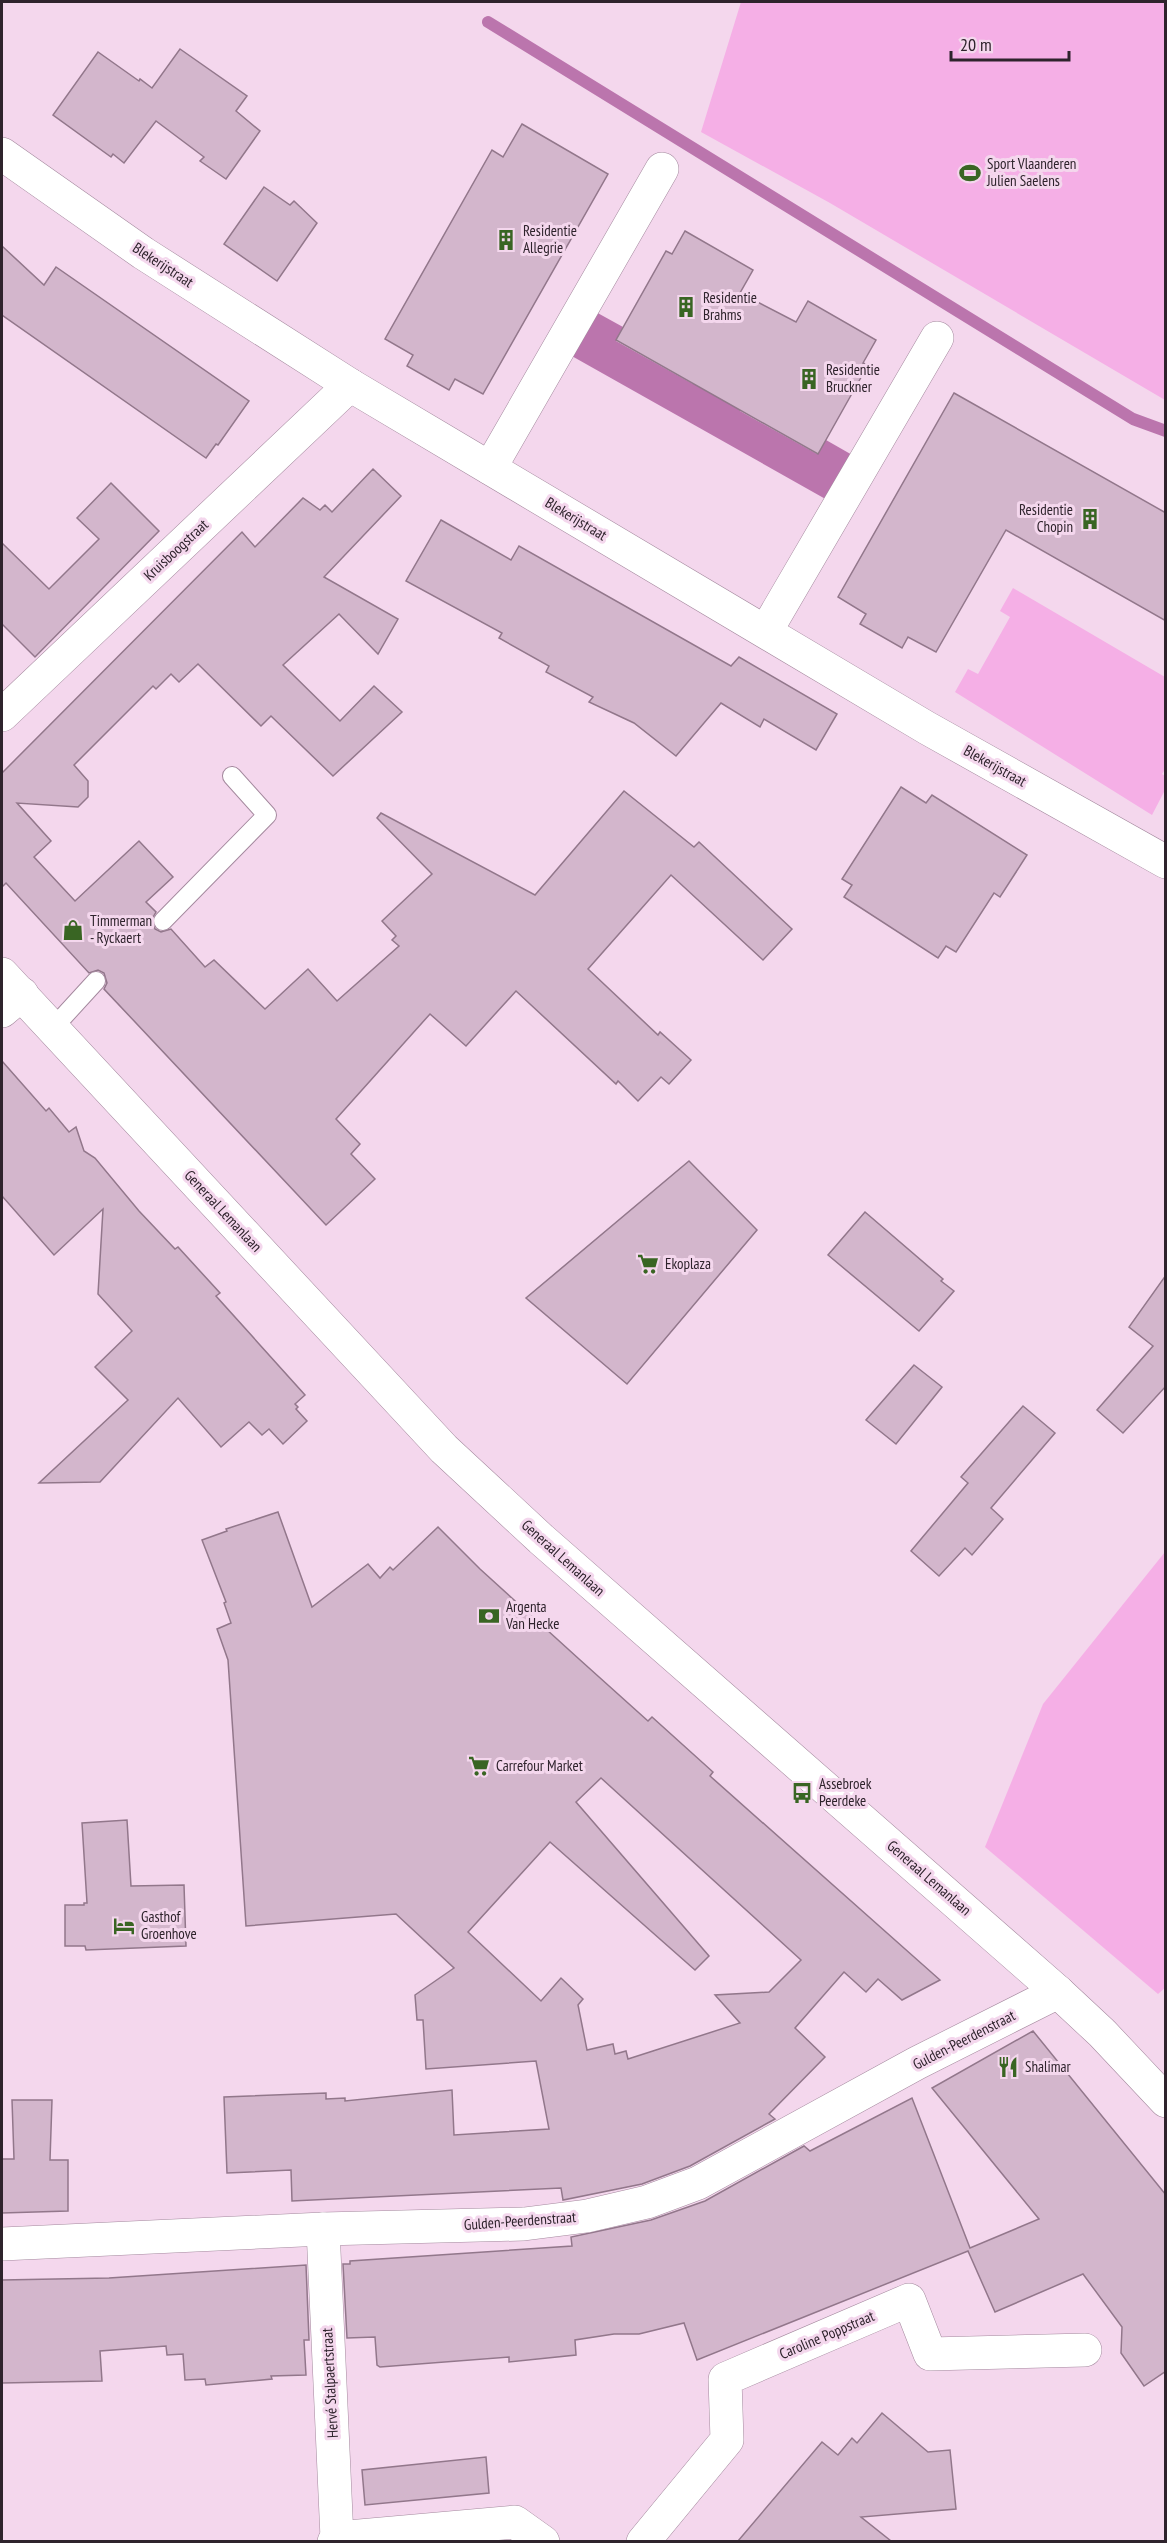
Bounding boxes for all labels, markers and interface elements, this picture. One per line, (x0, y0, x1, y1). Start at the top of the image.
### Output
scale bar (951, 24, 1070, 62)
text: 20 m (960, 33, 992, 56)
place label: Sport Vlaanderen Julien Saelens (986, 154, 1076, 190)
sports icon: Sport Vlaanderen Julien Saelens (958, 161, 982, 185)
place label: Residentie Allegrie (523, 221, 577, 257)
building icon: Residentie Allegrie (494, 228, 518, 252)
street label: Blekerijstraat (129, 238, 197, 291)
place label: Residentie Brahms (703, 288, 757, 324)
building icon: Residentie Brahms (674, 295, 698, 319)
place label: Residentie Bruckner (826, 360, 880, 396)
building icon: Residentie Bruckner (797, 367, 821, 391)
street label: Blekerijstraat (542, 493, 611, 544)
place label: Residentie Chopin (1019, 500, 1073, 536)
building icon: Residentie Chopin (1078, 507, 1102, 531)
street label: Kruisboogstraat (139, 515, 212, 584)
street label: Blekerijstraat (961, 741, 1030, 791)
place label: Timmerman - Ryckaert (90, 911, 152, 947)
shop icon: Timmerman - Ryckaert (61, 918, 85, 942)
street label: Generaal Lemanlaan (180, 1166, 266, 1256)
supermarket icon: Ekoplaza (636, 1252, 660, 1276)
place label: Ekoplaza (665, 1254, 711, 1273)
street label: Generaal Lemanlaan (518, 1515, 609, 1600)
place label: Argenta Van Hecke (505, 1597, 559, 1633)
bank icon: Argenta Van Hecke (477, 1604, 501, 1628)
supermarket icon: Carrefour Market (467, 1754, 491, 1778)
place label: Carrefour Market (496, 1756, 583, 1775)
place label: Assebroek Peerdeke (819, 1774, 872, 1810)
bus stop icon: Assebroek Peerdeke (790, 1781, 814, 1805)
street label: Generaal Lemanlaan (883, 1836, 975, 1919)
place label: Gasthof Groenhove (141, 1907, 197, 1943)
hotel icon: Gasthof Groenhove (112, 1914, 136, 1938)
street label: Gulden-Peerdenstraat (909, 2006, 1018, 2074)
restaurant icon: Shalimar (996, 2055, 1020, 2079)
place label: Shalimar (1025, 2057, 1072, 2076)
street label: Gulden-Peerdenstraat (463, 2207, 577, 2234)
street label: Caroline Poppstraat (776, 2306, 877, 2363)
street label: Hervé Stalpaertstraat (317, 2327, 342, 2439)

